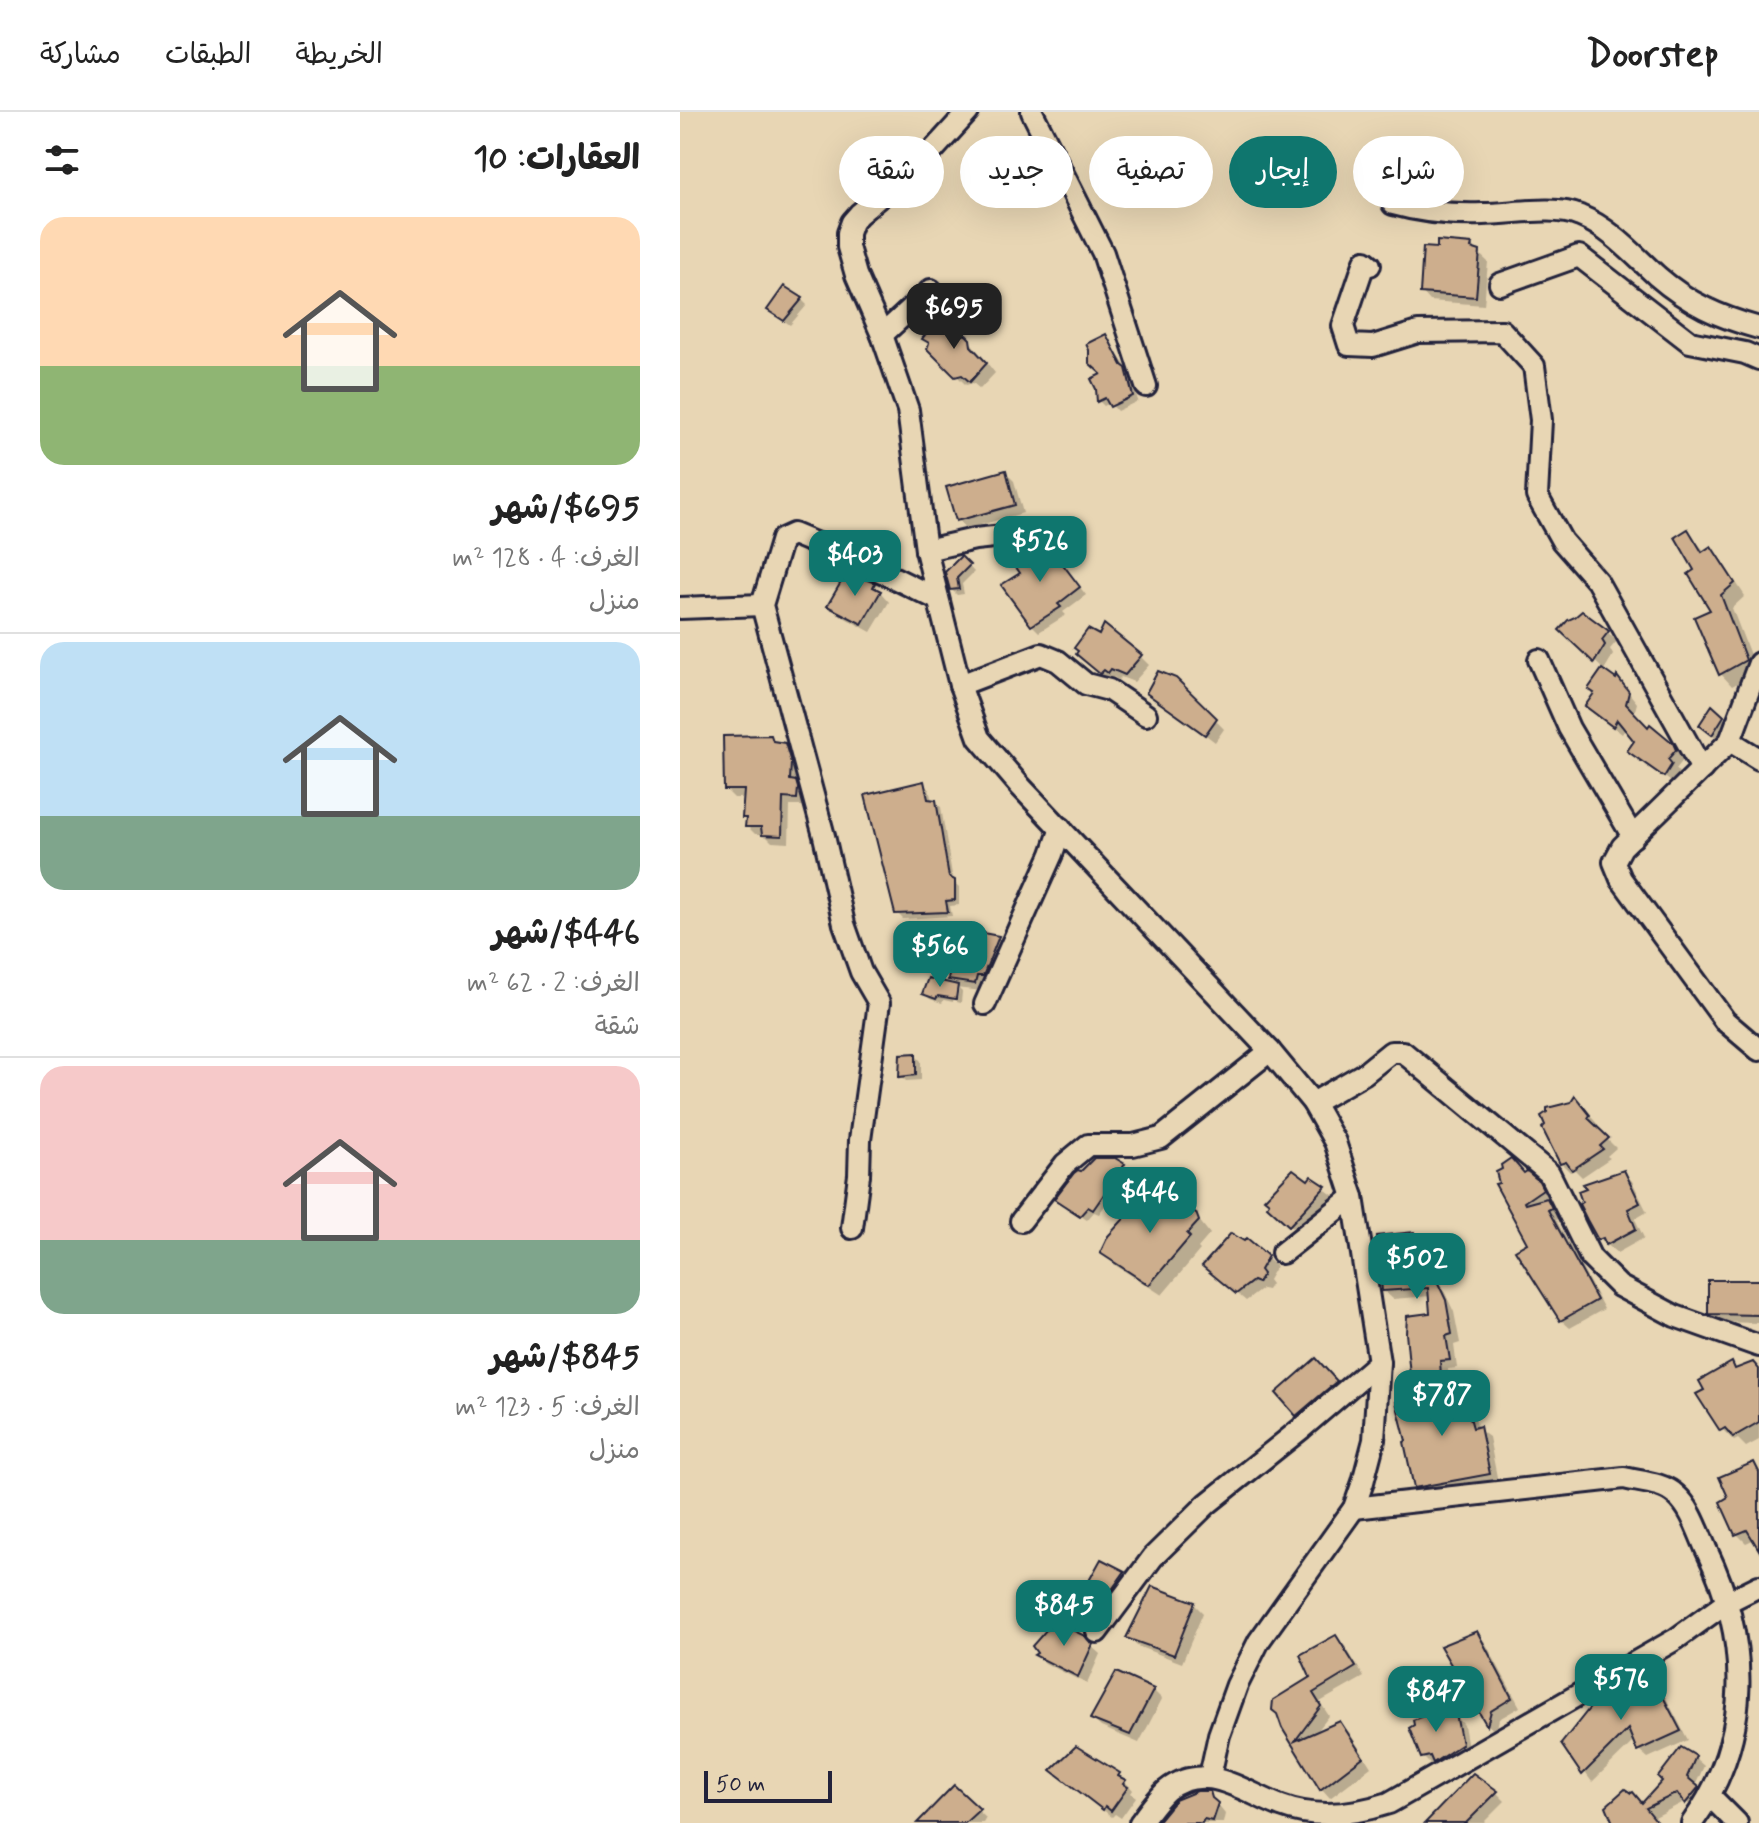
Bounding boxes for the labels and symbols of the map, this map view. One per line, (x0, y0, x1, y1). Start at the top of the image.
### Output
pin: $695 (907, 283, 1001, 351)
pin: $526 (993, 516, 1087, 584)
pin: $403 (808, 530, 902, 598)
pin: $566 (893, 921, 987, 989)
pin: $446 (1103, 1167, 1197, 1235)
pin: $502 (1370, 1233, 1464, 1301)
pin: $787 (1395, 1370, 1489, 1438)
pin: $845 (1017, 1580, 1111, 1648)
pin: $576 (1574, 1654, 1668, 1722)
pin: $847 (1389, 1666, 1483, 1734)
scale bar (704, 1767, 832, 1803)

